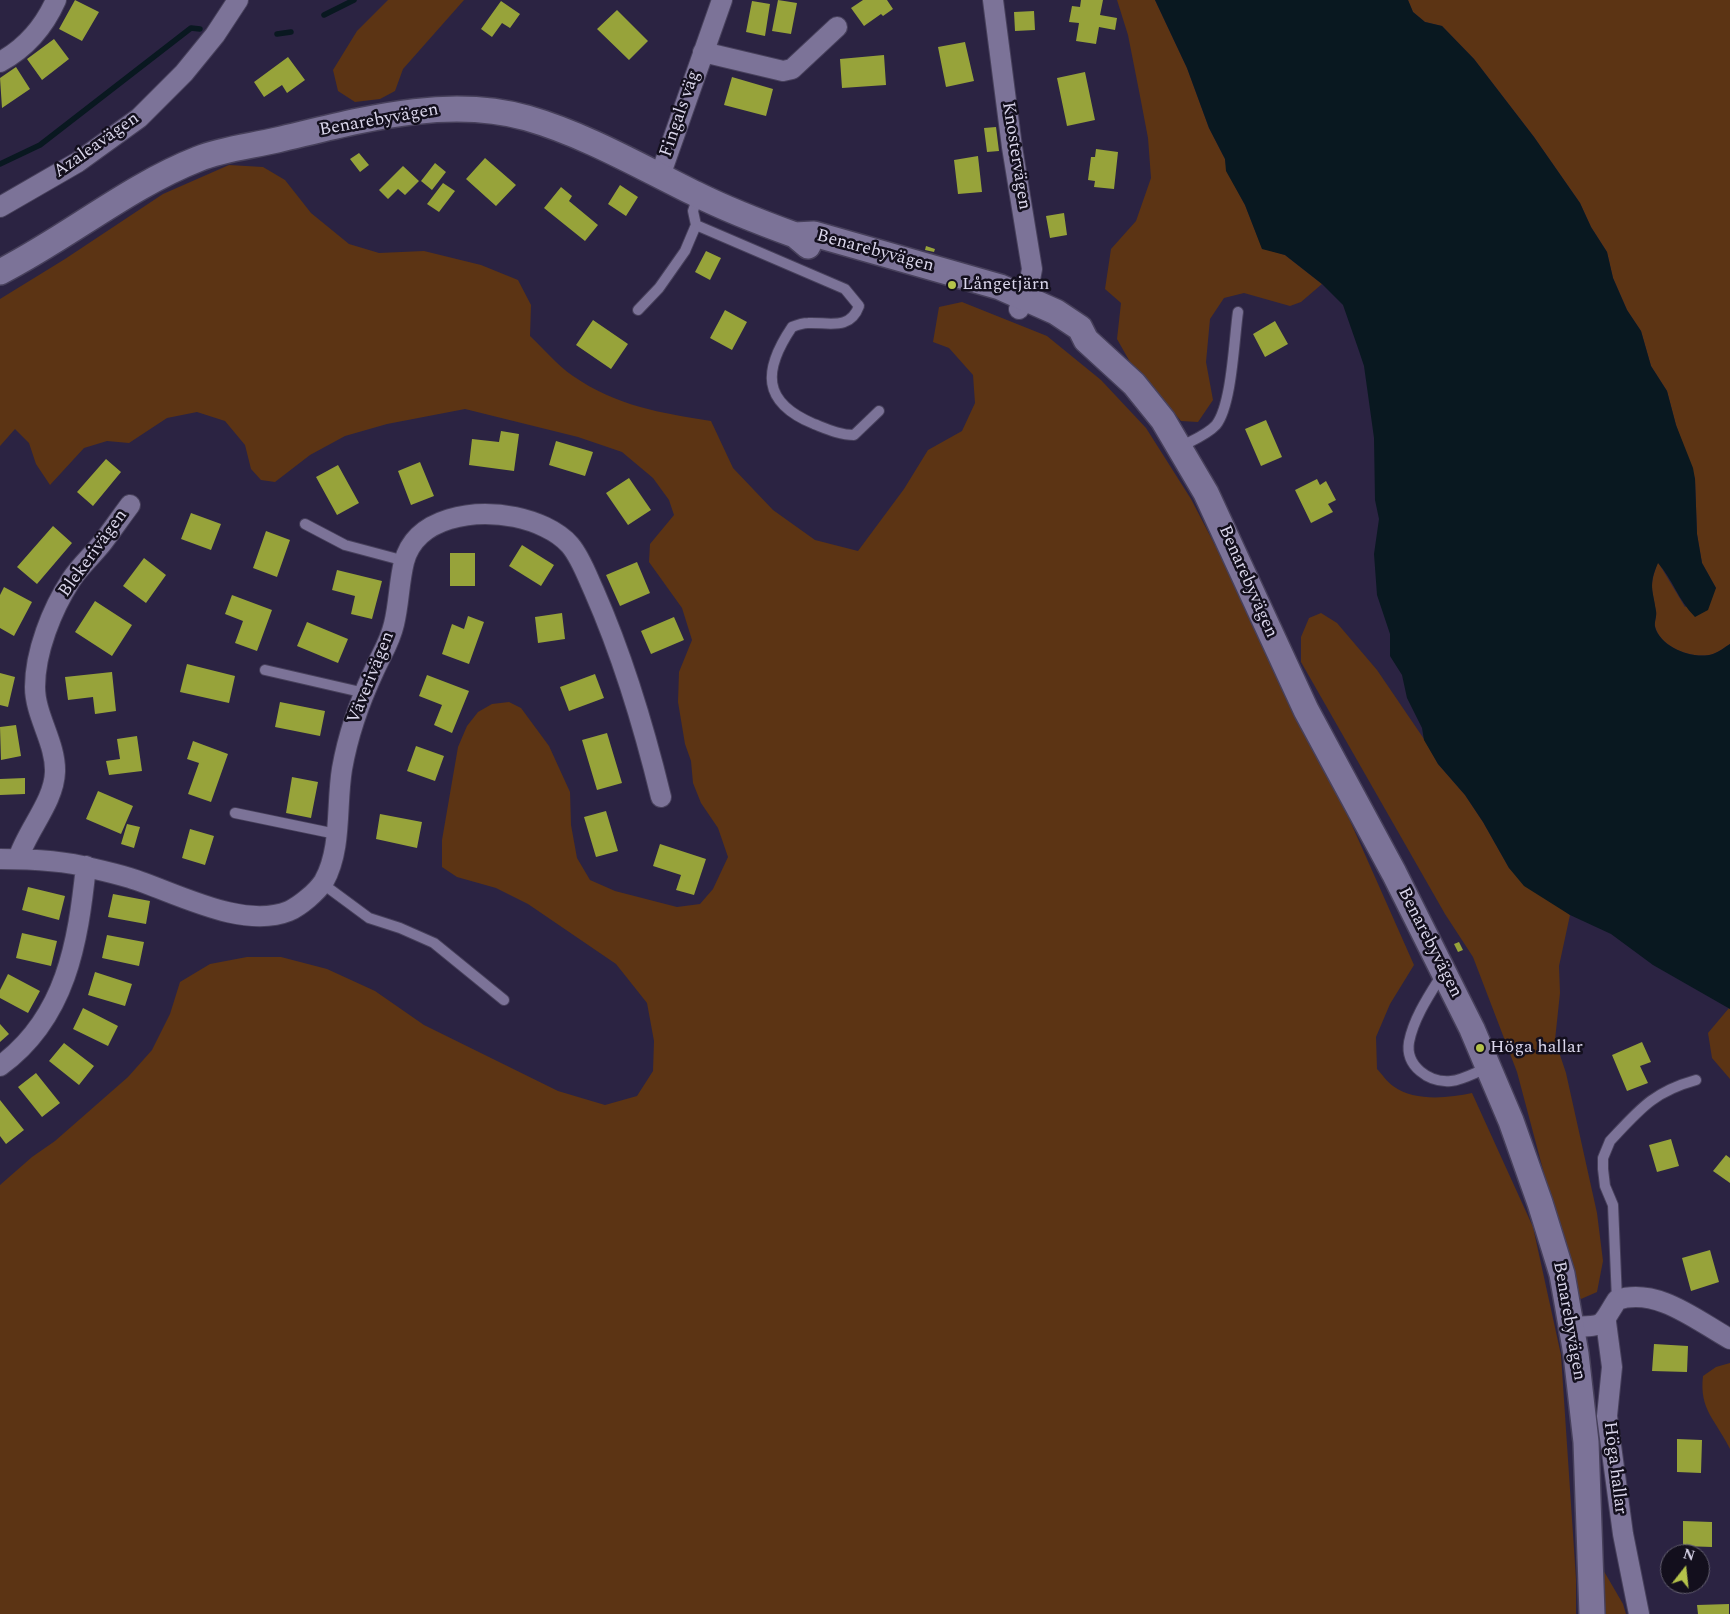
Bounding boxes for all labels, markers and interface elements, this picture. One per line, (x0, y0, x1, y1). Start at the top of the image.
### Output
street label: Fingals väg (656, 68, 706, 160)
street label: Benarebyvägen (318, 100, 440, 142)
street label: Knostervägen (996, 100, 1034, 212)
street label: Azaleavägen (50, 109, 144, 183)
street label: Benarebyvägen (814, 226, 936, 278)
place label: Långetjärn (962, 274, 1049, 296)
marker: Långetjärn (946, 279, 958, 291)
street label: Blekerivägen (55, 506, 133, 602)
street label: Benarebyvägen (1213, 522, 1281, 642)
street label: Väverivägen (344, 629, 400, 727)
street label: Benarebyvägen (1392, 884, 1466, 1002)
place label: Höga hallar (1490, 1037, 1583, 1059)
marker: Höga hallar (1474, 1042, 1486, 1054)
street label: Benarebyvägen (1547, 1260, 1589, 1382)
street label: Höga hallar (1598, 1421, 1630, 1515)
text: N (1681, 1543, 1697, 1567)
north arrow (1660, 1544, 1710, 1594)

